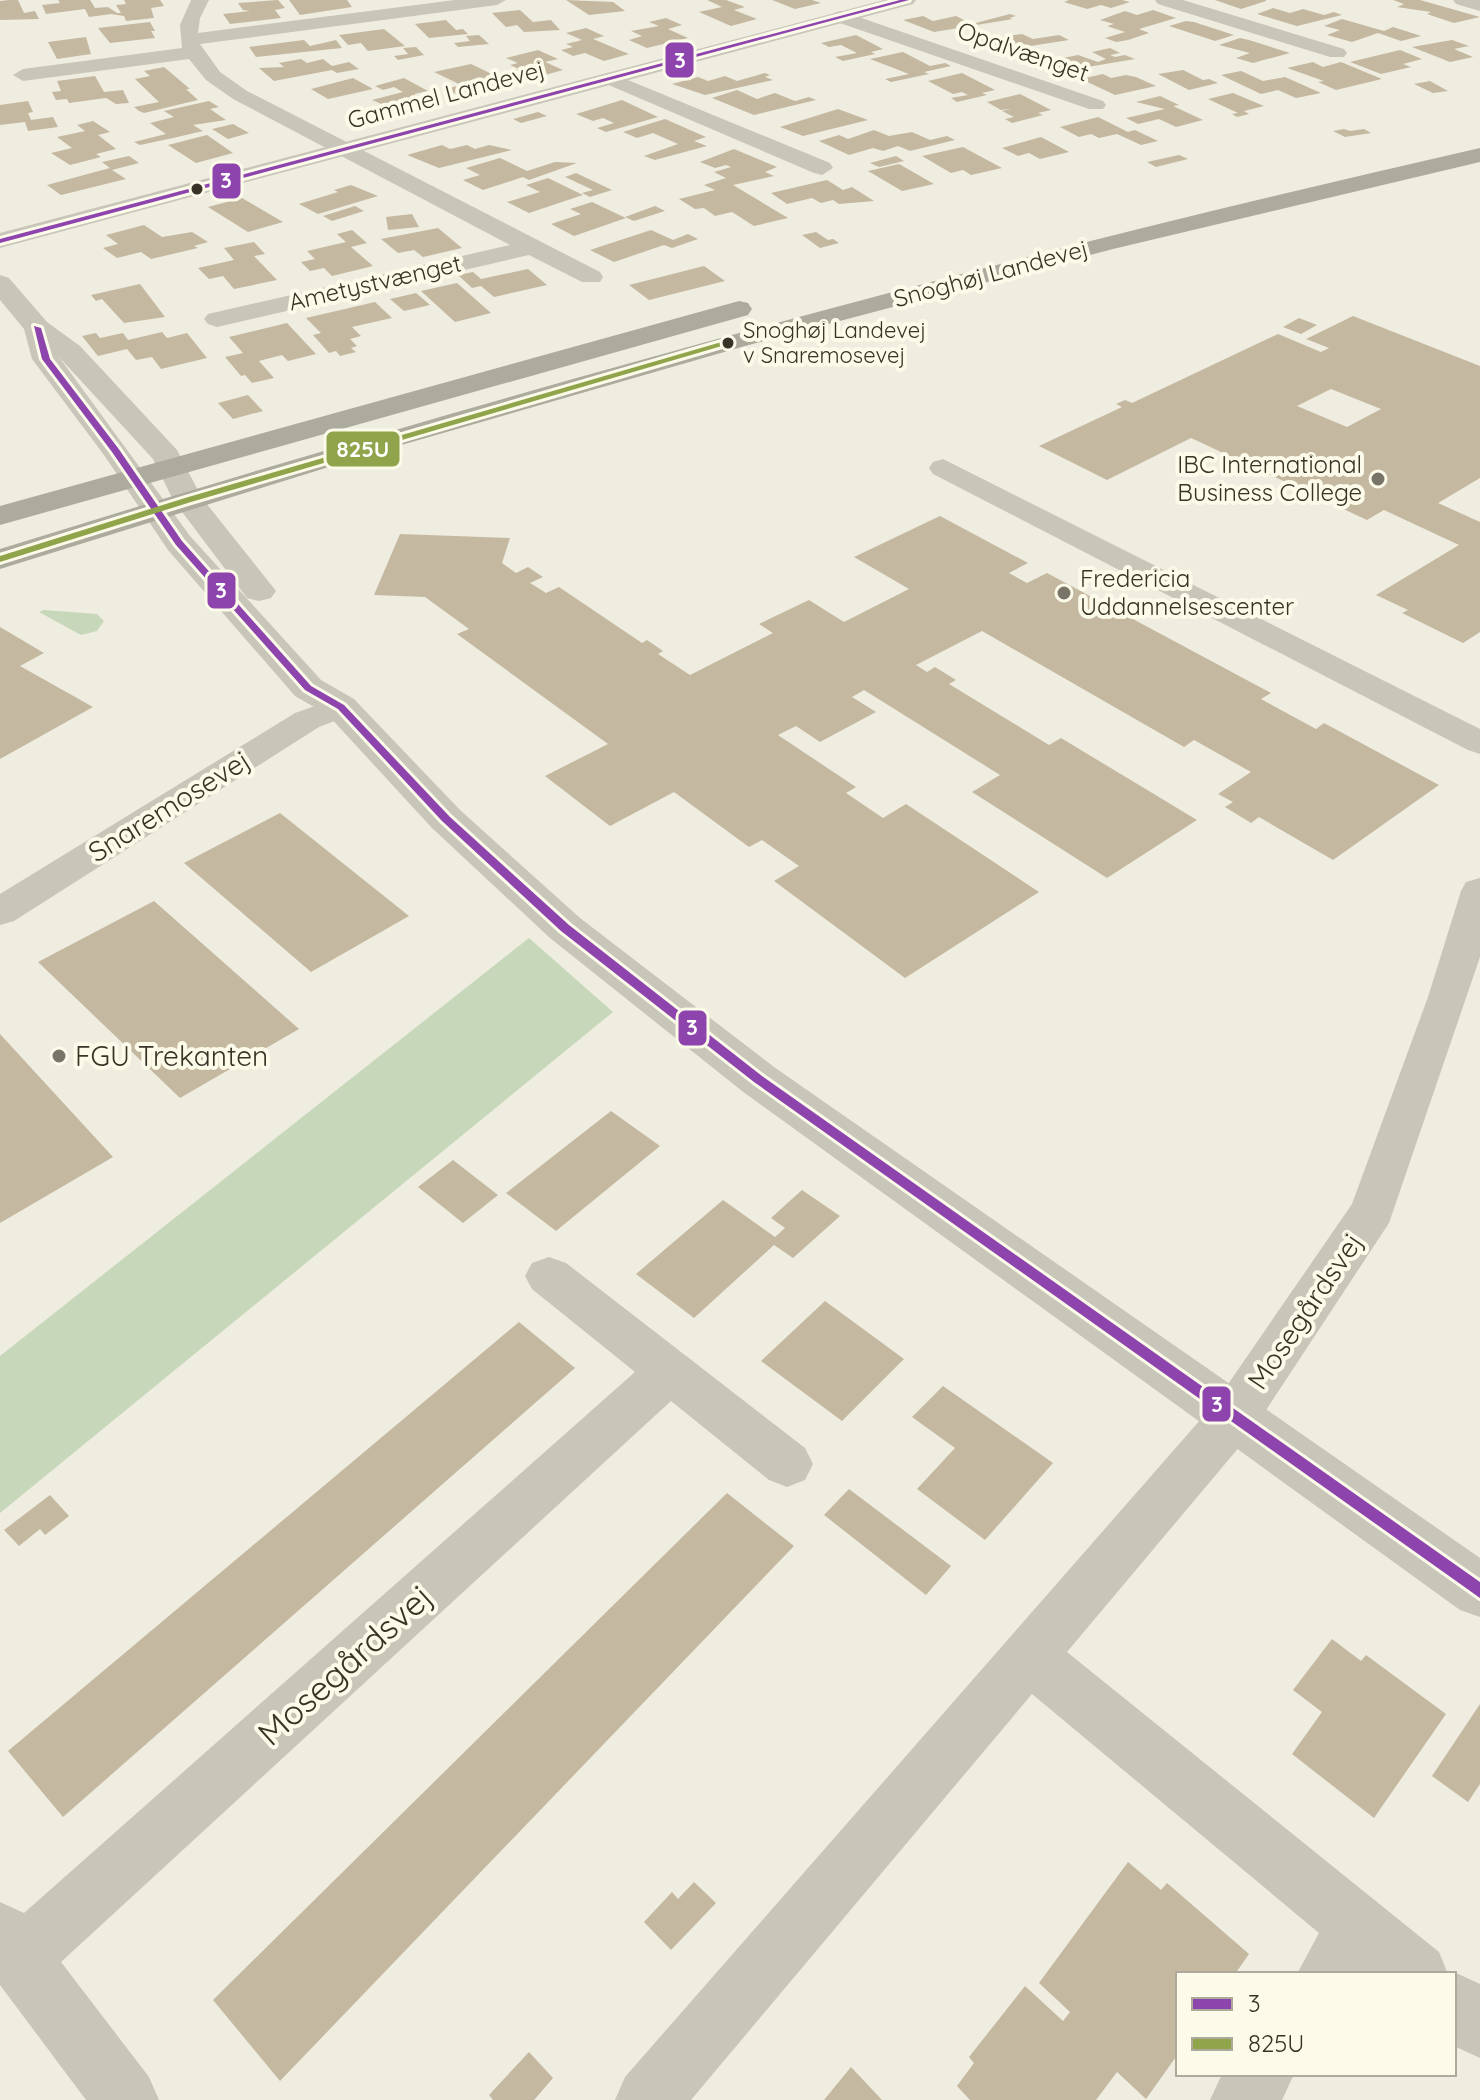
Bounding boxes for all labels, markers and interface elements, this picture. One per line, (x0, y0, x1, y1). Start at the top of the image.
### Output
street label: Opalvænget (954, 15, 1093, 88)
line badge: 3 (664, 41, 695, 79)
text: 3 (674, 46, 686, 74)
street label: Gammel Landevej (344, 53, 548, 135)
line badge: 3 (211, 162, 242, 200)
text: 3 (220, 166, 232, 194)
unlabelled marker (189, 181, 205, 197)
street label: Snoghøj Landevej (890, 233, 1091, 313)
street label: Ametystvænget (285, 248, 464, 316)
place label: Snoghøj Landevej v Snaremosevej (743, 316, 926, 369)
marker: Snoghøj Landevej v Snaremosevej (720, 335, 736, 351)
line badge: 825U (325, 430, 401, 468)
text: 825U (337, 435, 389, 463)
place label: IBC International Business College (1177, 449, 1362, 507)
marker: IBC International Business College (1369, 470, 1387, 488)
place label: Fredericia Uddannelsescenter (1080, 563, 1294, 621)
line badge: 3 (206, 571, 237, 610)
text: 3 (215, 576, 227, 604)
marker: Fredericia Uddannelsescenter (1055, 584, 1073, 602)
street label: Snaremosevej (81, 742, 256, 869)
line badge: 3 (677, 1009, 708, 1047)
text: 3 (686, 1013, 698, 1041)
place label: FGU Trekanten (75, 1038, 268, 1073)
marker: FGU Trekanten (50, 1047, 68, 1065)
street label: Mosegårdsvej (1239, 1226, 1370, 1396)
line badge: 3 (1201, 1385, 1232, 1423)
text: 3 (1211, 1390, 1223, 1418)
street label: Mosegårdsvej (248, 1575, 441, 1754)
legend (1176, 1972, 1456, 2076)
text: 3 (1248, 1988, 1261, 2018)
text: 825U (1248, 2028, 1304, 2058)

